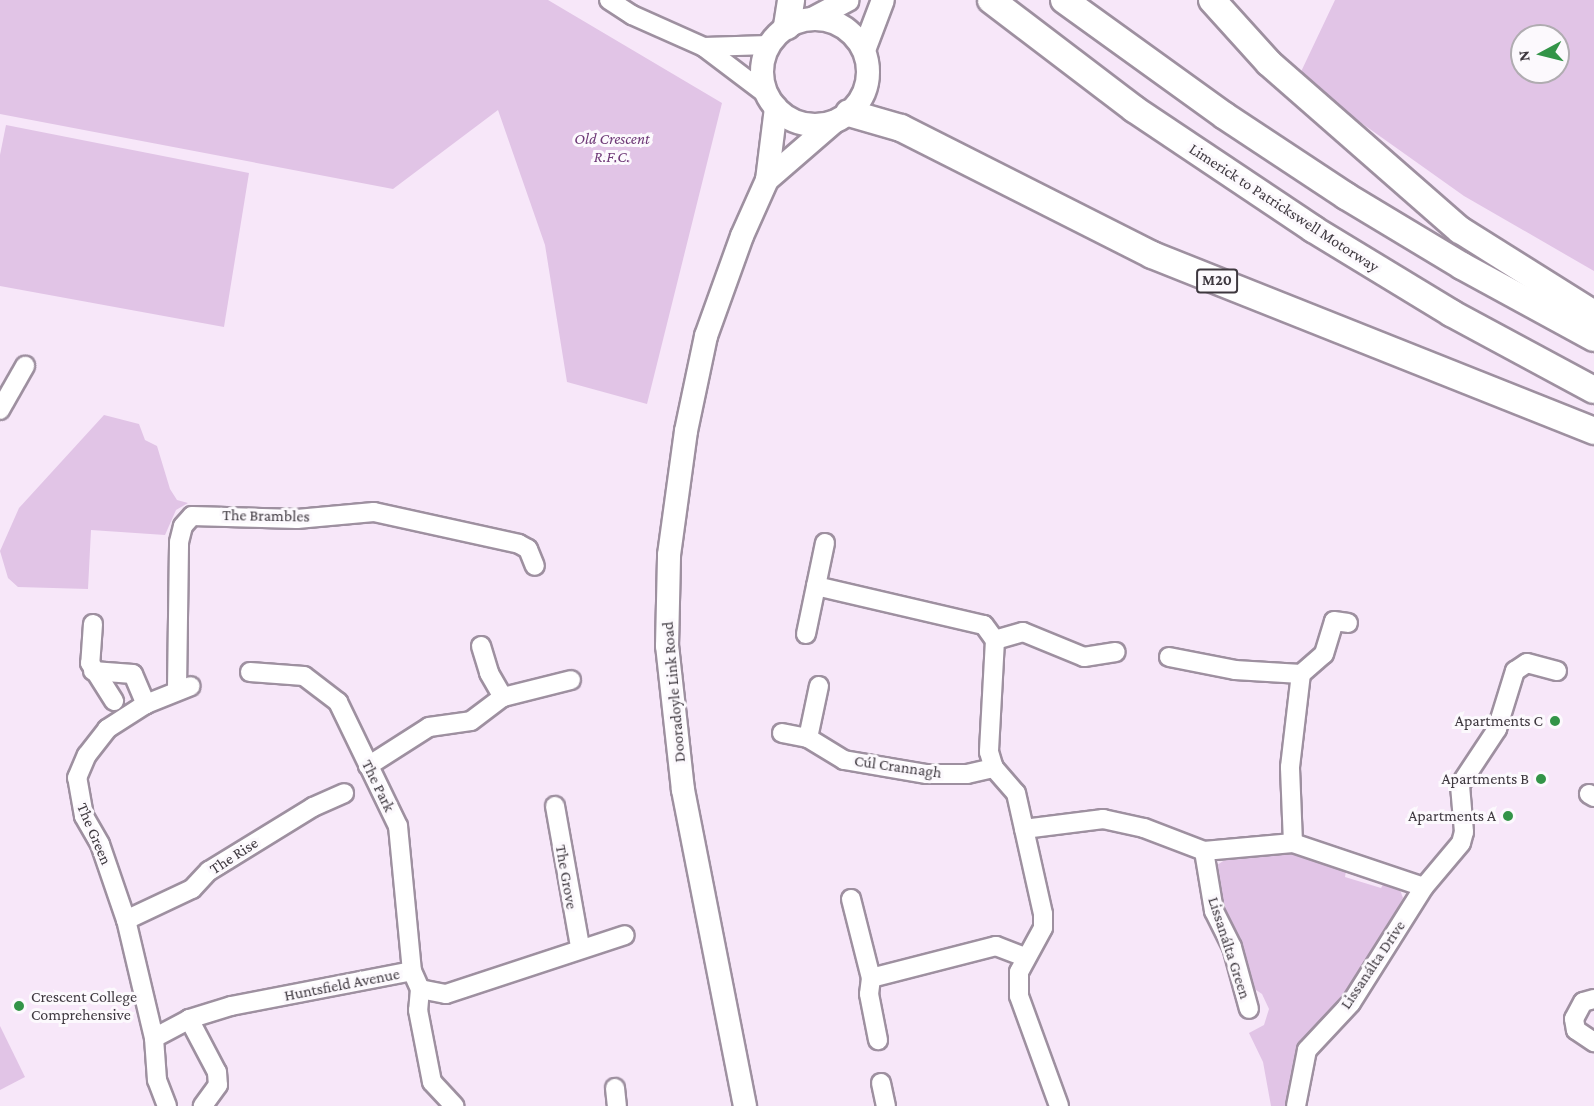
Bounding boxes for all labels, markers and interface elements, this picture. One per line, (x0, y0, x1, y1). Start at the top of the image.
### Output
north arrow (1510, 24, 1570, 84)
text: N (1515, 50, 1533, 62)
park label: Old Crescent R.F.C. (574, 129, 650, 167)
street label: Limerick to Patrickswell Motorway (1185, 139, 1383, 277)
road number: M20 (1196, 269, 1238, 293)
street label: The Brambles (222, 506, 310, 526)
street label: Dooradoyle Link Road (658, 621, 690, 763)
place label: Apartments C (1455, 711, 1543, 731)
marker: Apartments C (1548, 714, 1562, 728)
street label: Cúl Crannagh (853, 751, 943, 783)
street label: The Park (357, 757, 399, 815)
place label: Apartments B (1441, 769, 1529, 789)
marker: Apartments B (1534, 772, 1548, 786)
street label: The Green (72, 800, 116, 868)
place label: Apartments A (1408, 806, 1496, 826)
marker: Apartments A (1501, 809, 1515, 823)
street label: The Rise (206, 833, 262, 879)
street label: The Grove (551, 843, 581, 911)
street label: Lissanálta Green (1203, 895, 1255, 1001)
street label: Lissanálta Drive (1336, 917, 1410, 1013)
street label: Huntsfield Avenue (283, 964, 401, 1006)
place label: Crescent College Comprehensive (31, 987, 137, 1025)
marker: Crescent College Comprehensive (12, 999, 26, 1013)

